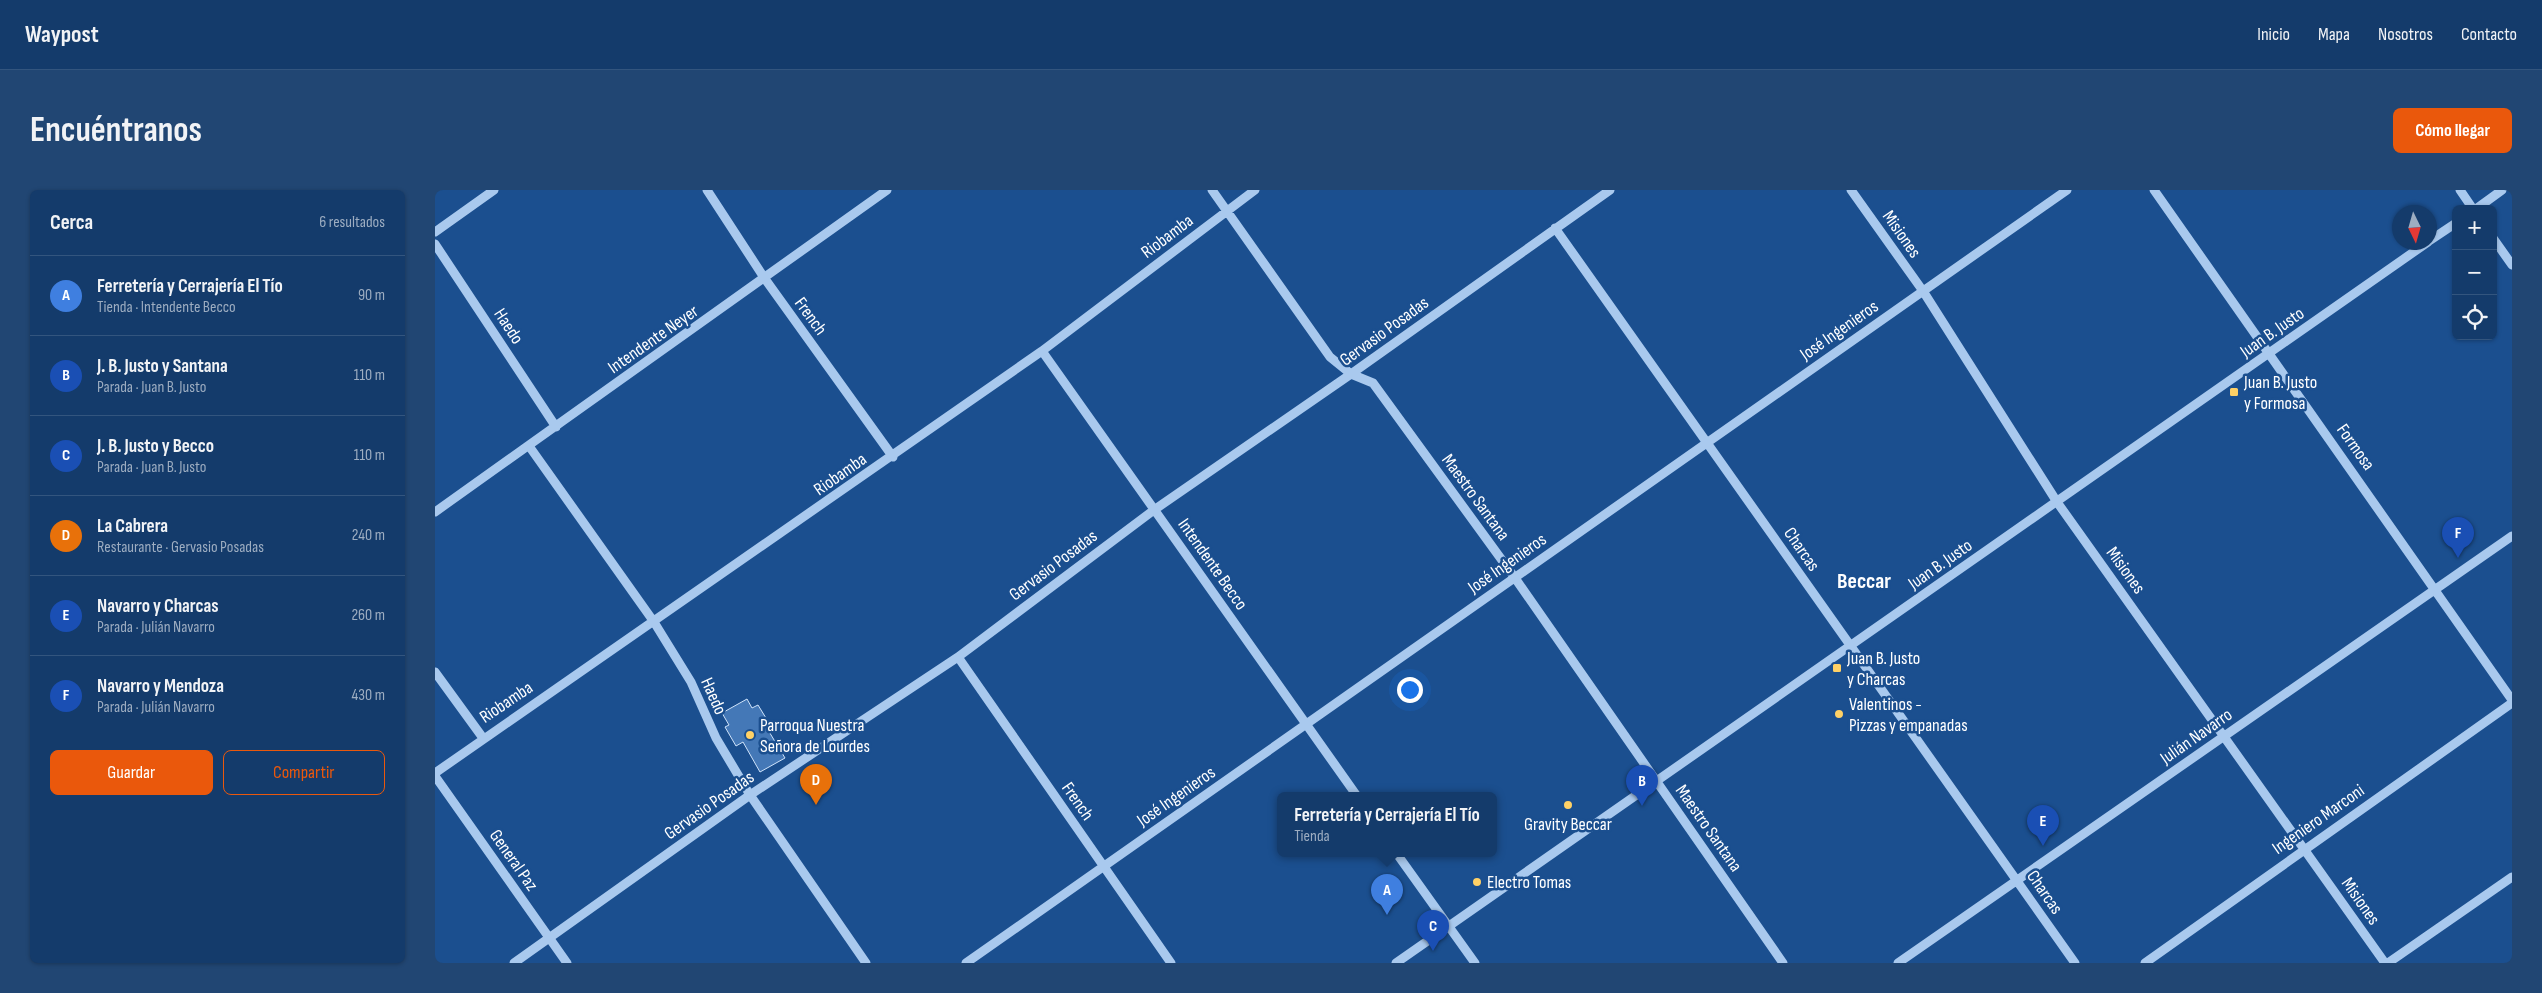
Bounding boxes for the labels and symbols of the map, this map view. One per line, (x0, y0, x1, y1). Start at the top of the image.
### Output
north arrow (2392, 205, 2437, 250)
street label: Misiones (1878, 207, 1925, 262)
street label: Riobamba (1137, 210, 1197, 263)
street label: Gervasio Posadas (1336, 292, 1433, 371)
street label: French (790, 293, 831, 339)
street label: José Ingenieros (1795, 296, 1882, 366)
street label: Intendente Neyer (604, 301, 702, 378)
street label: Juan B. Justo (2235, 303, 2308, 363)
street label: Haedo (489, 304, 528, 348)
place label: Juan B. Justo y Formosa (2243, 372, 2317, 414)
marker: Juan B. Justo y Formosa (2228, 386, 2240, 398)
street label: Formosa (2332, 420, 2379, 474)
street label: Riobamba (810, 449, 871, 500)
street label: Maestro Santana (1437, 450, 1514, 545)
street label: Intendente Becco (1173, 515, 1252, 614)
pin: F (2442, 517, 2474, 558)
street label: Charcas (1779, 523, 1824, 575)
street label: Gervasio Posadas (1005, 526, 1101, 605)
street label: José Ingenieros (1463, 529, 1550, 599)
street label: Juan B. Justo (1903, 535, 1976, 595)
street label: Misiones (2102, 543, 2150, 598)
district label: Beccar (1837, 568, 1891, 595)
place label: Juan B. Justo y Charcas (1846, 648, 1920, 690)
marker: Juan B. Justo y Charcas (1831, 662, 1843, 674)
street label: Haedo (696, 674, 731, 718)
street label: Riobamba (476, 677, 537, 728)
your location (1397, 677, 1423, 703)
place label: Valentinos - Pizzas y empanadas (1849, 694, 1968, 736)
street label: Julián Navarro (2155, 704, 2236, 769)
marker: Valentinos - Pizzas y empanadas (1833, 708, 1845, 720)
place label: Parroqua Nuestra Señora de Lourdes (760, 715, 870, 757)
marker: Parroqua Nuestra Señora de Lourdes (744, 729, 756, 741)
street label: José Ingenieros (1132, 762, 1219, 832)
pin: D (800, 764, 832, 805)
pin: B (1626, 765, 1658, 806)
street label: Gervasio Posadas (660, 767, 758, 844)
street label: French (1057, 778, 1098, 824)
street label: Ingeniero Marconi (2268, 780, 2368, 859)
street label: Maestro Santana (1671, 781, 1746, 876)
marker: Gravity Beccar (1562, 799, 1574, 811)
pin: E (2027, 805, 2059, 846)
place label: Gravity Beccar (1524, 814, 1612, 835)
street label: General Paz (485, 826, 543, 895)
street label: Charcas (2022, 866, 2067, 918)
place label: Electro Tomas (1487, 872, 1571, 893)
pin: A (1371, 874, 1403, 915)
street label: Misiones (2337, 874, 2384, 929)
marker: Electro Tomas (1471, 876, 1483, 888)
pin: C (1417, 910, 1449, 951)

